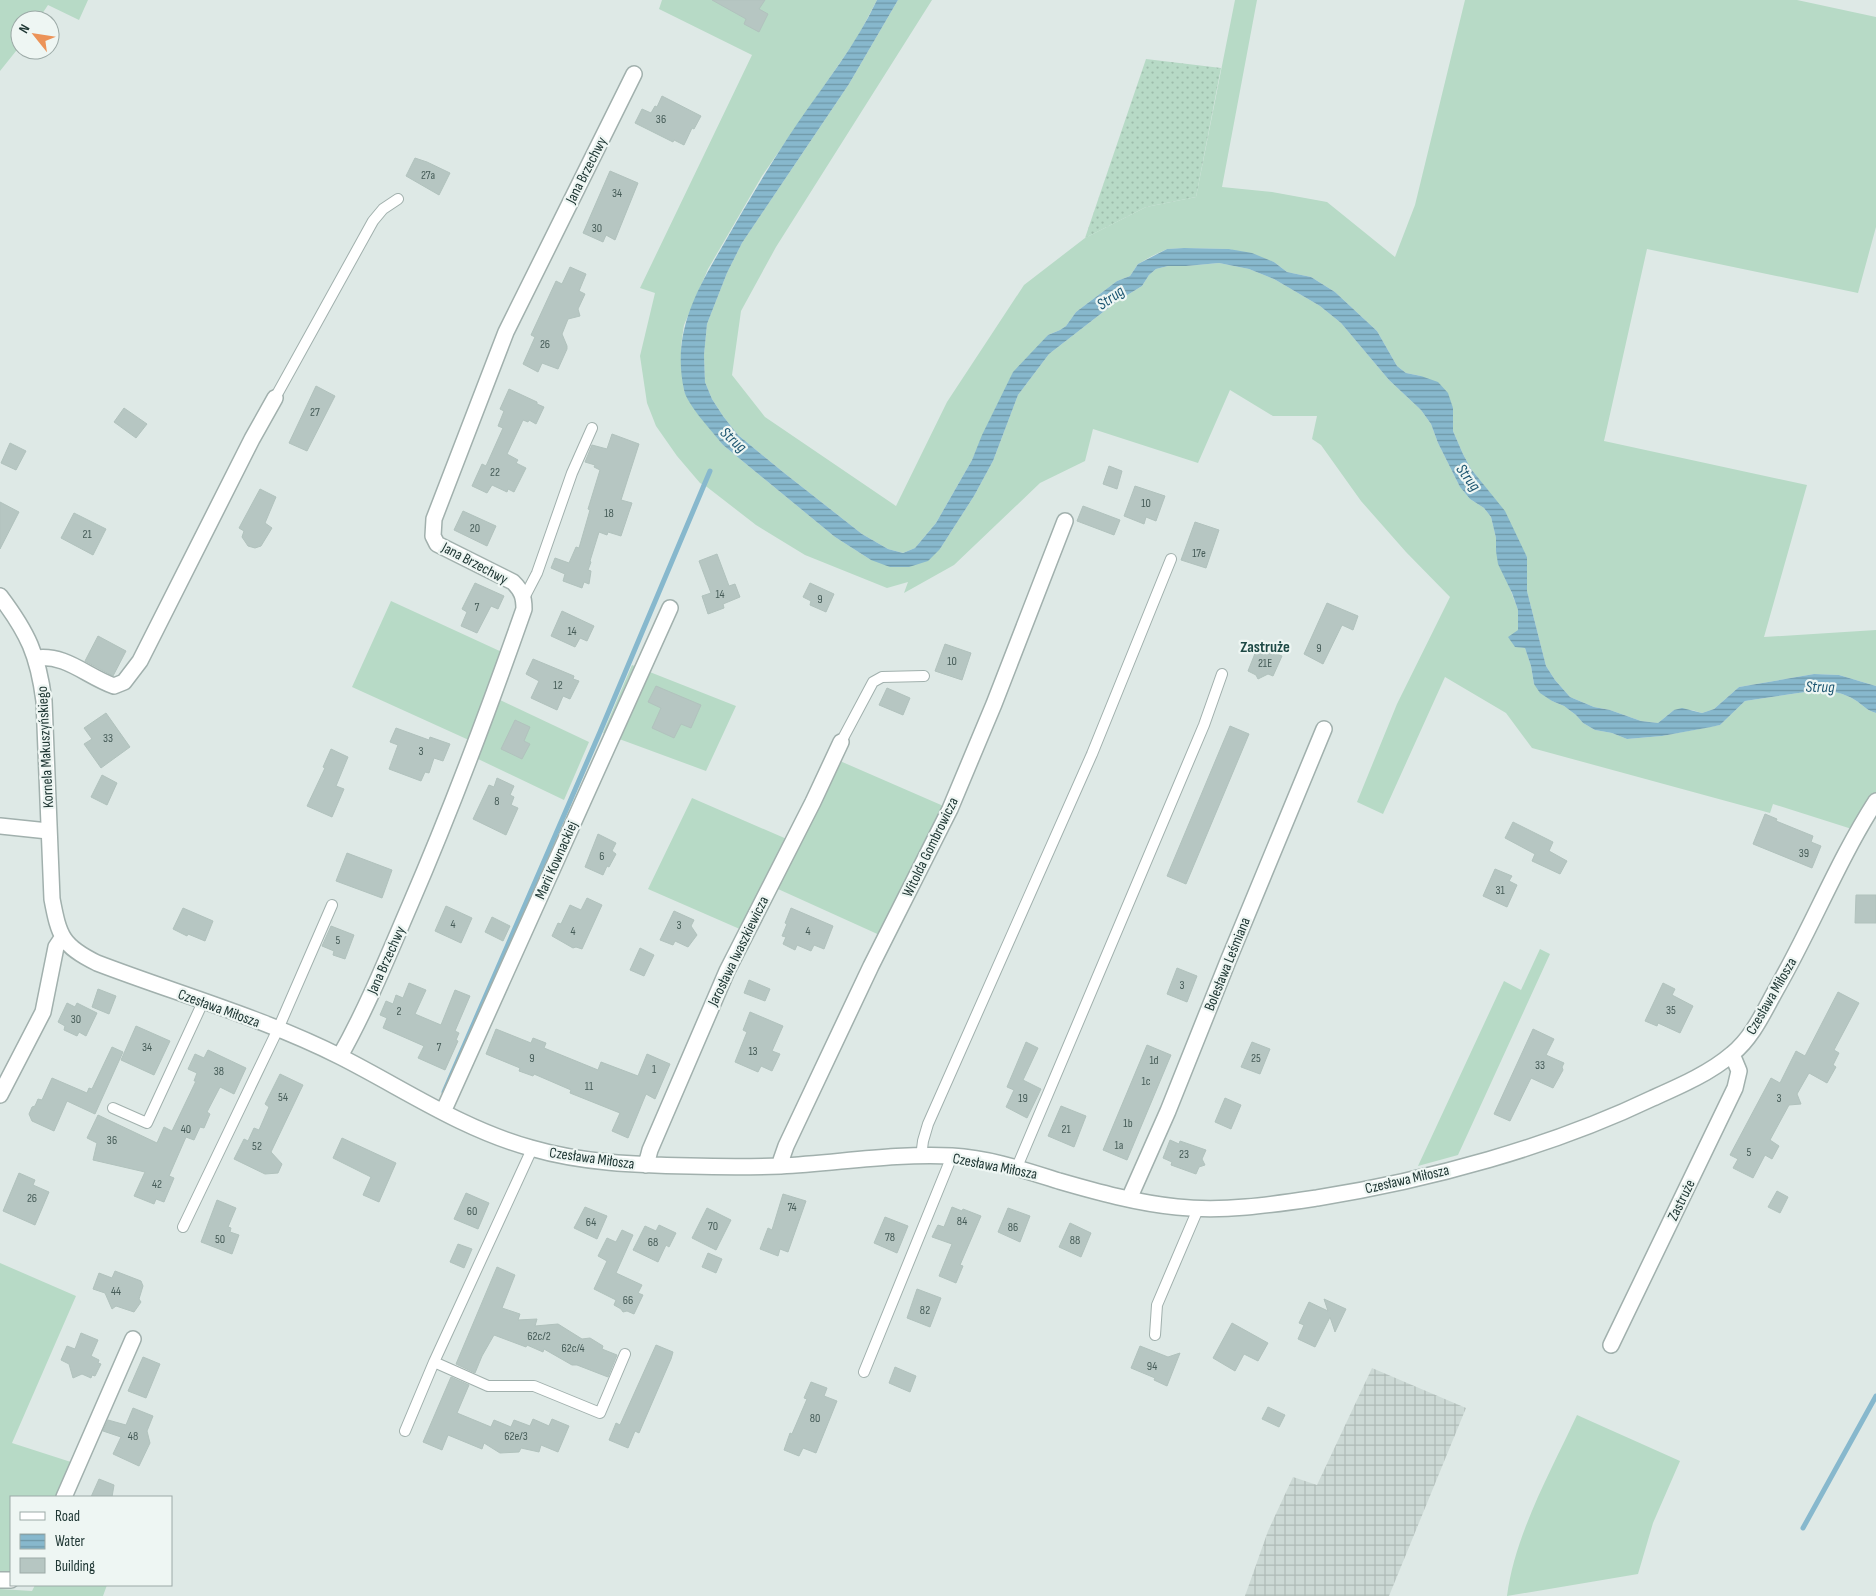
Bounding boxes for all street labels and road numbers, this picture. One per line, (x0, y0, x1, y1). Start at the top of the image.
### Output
street label: Jana Brzechwy (561, 134, 611, 208)
street label: Jana Brzechwy (438, 538, 511, 589)
street label: Kornela Makuszyńskiego (33, 686, 58, 808)
street label: Witolda Gombrowicza (898, 794, 963, 900)
street label: Marii Kownackiej (531, 818, 582, 902)
street label: Jarosława Iwaszkiewicza (703, 893, 773, 1010)
street label: Bolesława Leśmiana (1200, 914, 1255, 1014)
street label: Jana Brzechwy (363, 923, 410, 998)
street label: Czesława Miłosza (1742, 954, 1801, 1038)
street label: Czesława Miłosza (175, 985, 263, 1032)
street label: Czesława Miłosza (548, 1143, 636, 1174)
street label: Czesława Miłosza (951, 1149, 1039, 1184)
street label: Czesława Miłosza (1363, 1161, 1451, 1198)
street label: Zastruże (1663, 1176, 1700, 1224)

